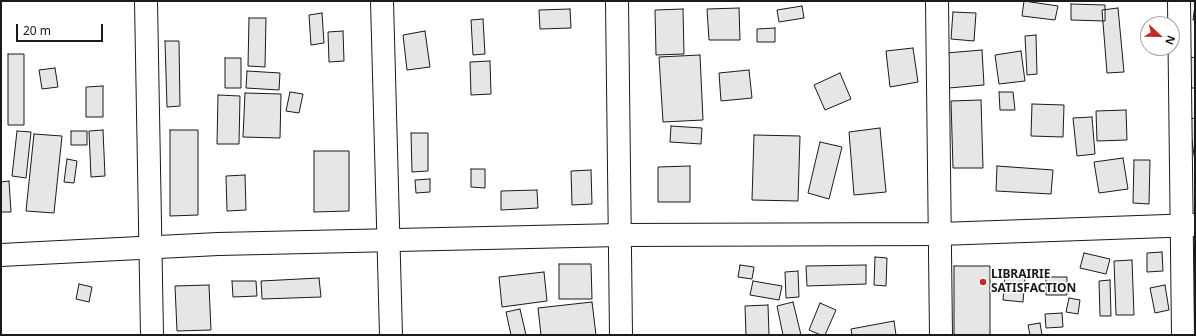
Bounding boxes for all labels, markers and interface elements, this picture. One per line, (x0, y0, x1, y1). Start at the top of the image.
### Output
scale bar (18, 16, 105, 42)
north arrow (1140, 16, 1180, 56)
text: 20 m (23, 22, 51, 39)
text: N (1162, 33, 1179, 47)
place label: LIBRAIRIE SATISFACTION (991, 268, 1076, 296)
marker: LIBRAIRIE SATISFACTION (978, 277, 988, 287)

